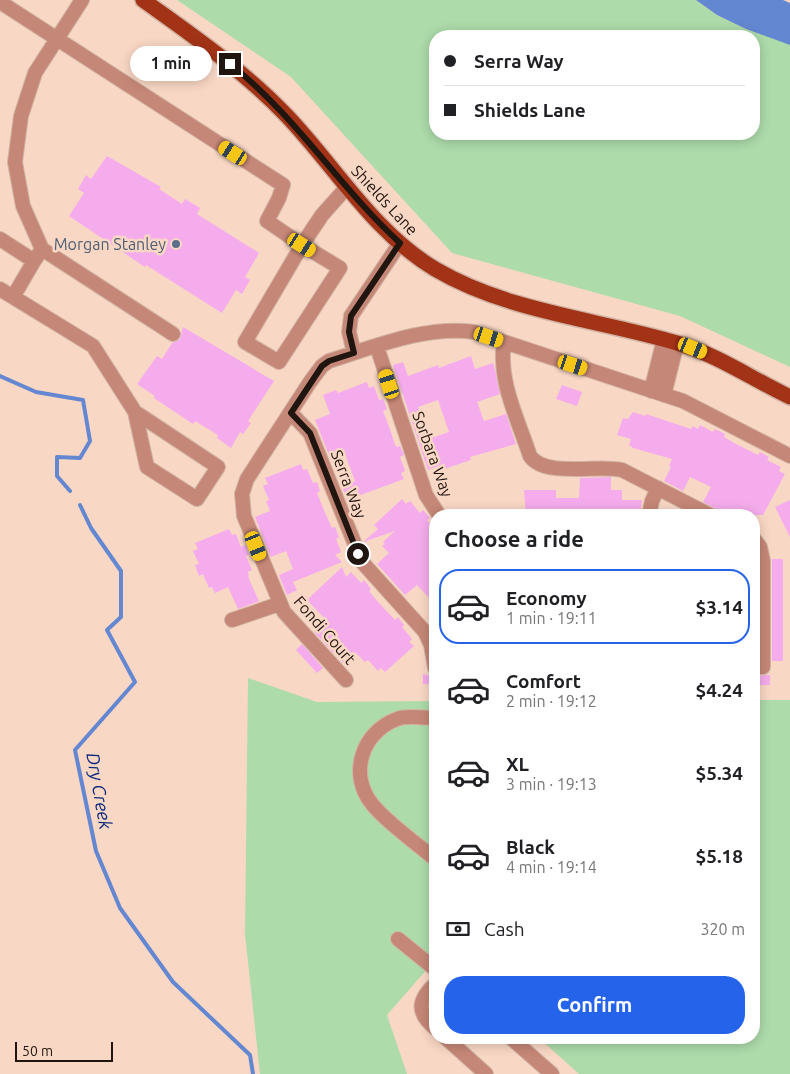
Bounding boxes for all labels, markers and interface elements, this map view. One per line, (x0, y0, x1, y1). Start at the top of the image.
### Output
callout: 1 min (130, 46, 212, 82)
text: Serra Way (474, 50, 564, 72)
route end (219, 53, 241, 75)
text: 1 min (151, 54, 191, 72)
text: Shields Lane (474, 99, 586, 121)
car (216, 139, 249, 167)
street label: Shields Lane (348, 161, 422, 239)
car (285, 231, 318, 259)
place label: Morgan Stanley (54, 235, 166, 253)
marker: Morgan Stanley (170, 238, 182, 250)
car (472, 325, 505, 349)
car (676, 335, 709, 361)
car (556, 353, 589, 377)
car (377, 367, 400, 401)
street label: Sorbara Way (409, 409, 457, 500)
street label: Serra Way (328, 447, 370, 521)
text: Choose a ride (444, 526, 584, 551)
car (243, 529, 268, 563)
route start (347, 543, 369, 565)
icon: car (446, 584, 491, 629)
text: Economy (506, 587, 587, 609)
street label: Fondi Court (291, 592, 360, 668)
text: $3.14 (695, 596, 743, 618)
text: 1 min · 19:11 (506, 609, 597, 627)
icon: car (446, 667, 491, 712)
text: Comfort (506, 670, 581, 692)
text: $4.24 (695, 679, 743, 701)
text: 2 min · 19:12 (506, 692, 597, 710)
icon: car (446, 750, 491, 795)
water label: Dry Creek (83, 751, 117, 832)
text: XL (506, 753, 529, 775)
text: $5.34 (695, 762, 743, 784)
text: 3 min · 19:13 (506, 775, 597, 793)
icon: car (446, 833, 491, 878)
text: Black (506, 836, 555, 858)
text: $5.18 (695, 845, 743, 867)
text: 4 min · 19:14 (506, 858, 597, 876)
icon: cash (444, 915, 472, 943)
text: Cash (484, 918, 525, 940)
text: 320 m (700, 920, 745, 938)
button: Confirm (444, 976, 745, 1034)
scale bar (15, 1039, 112, 1062)
text: 50 m (22, 1043, 53, 1059)

